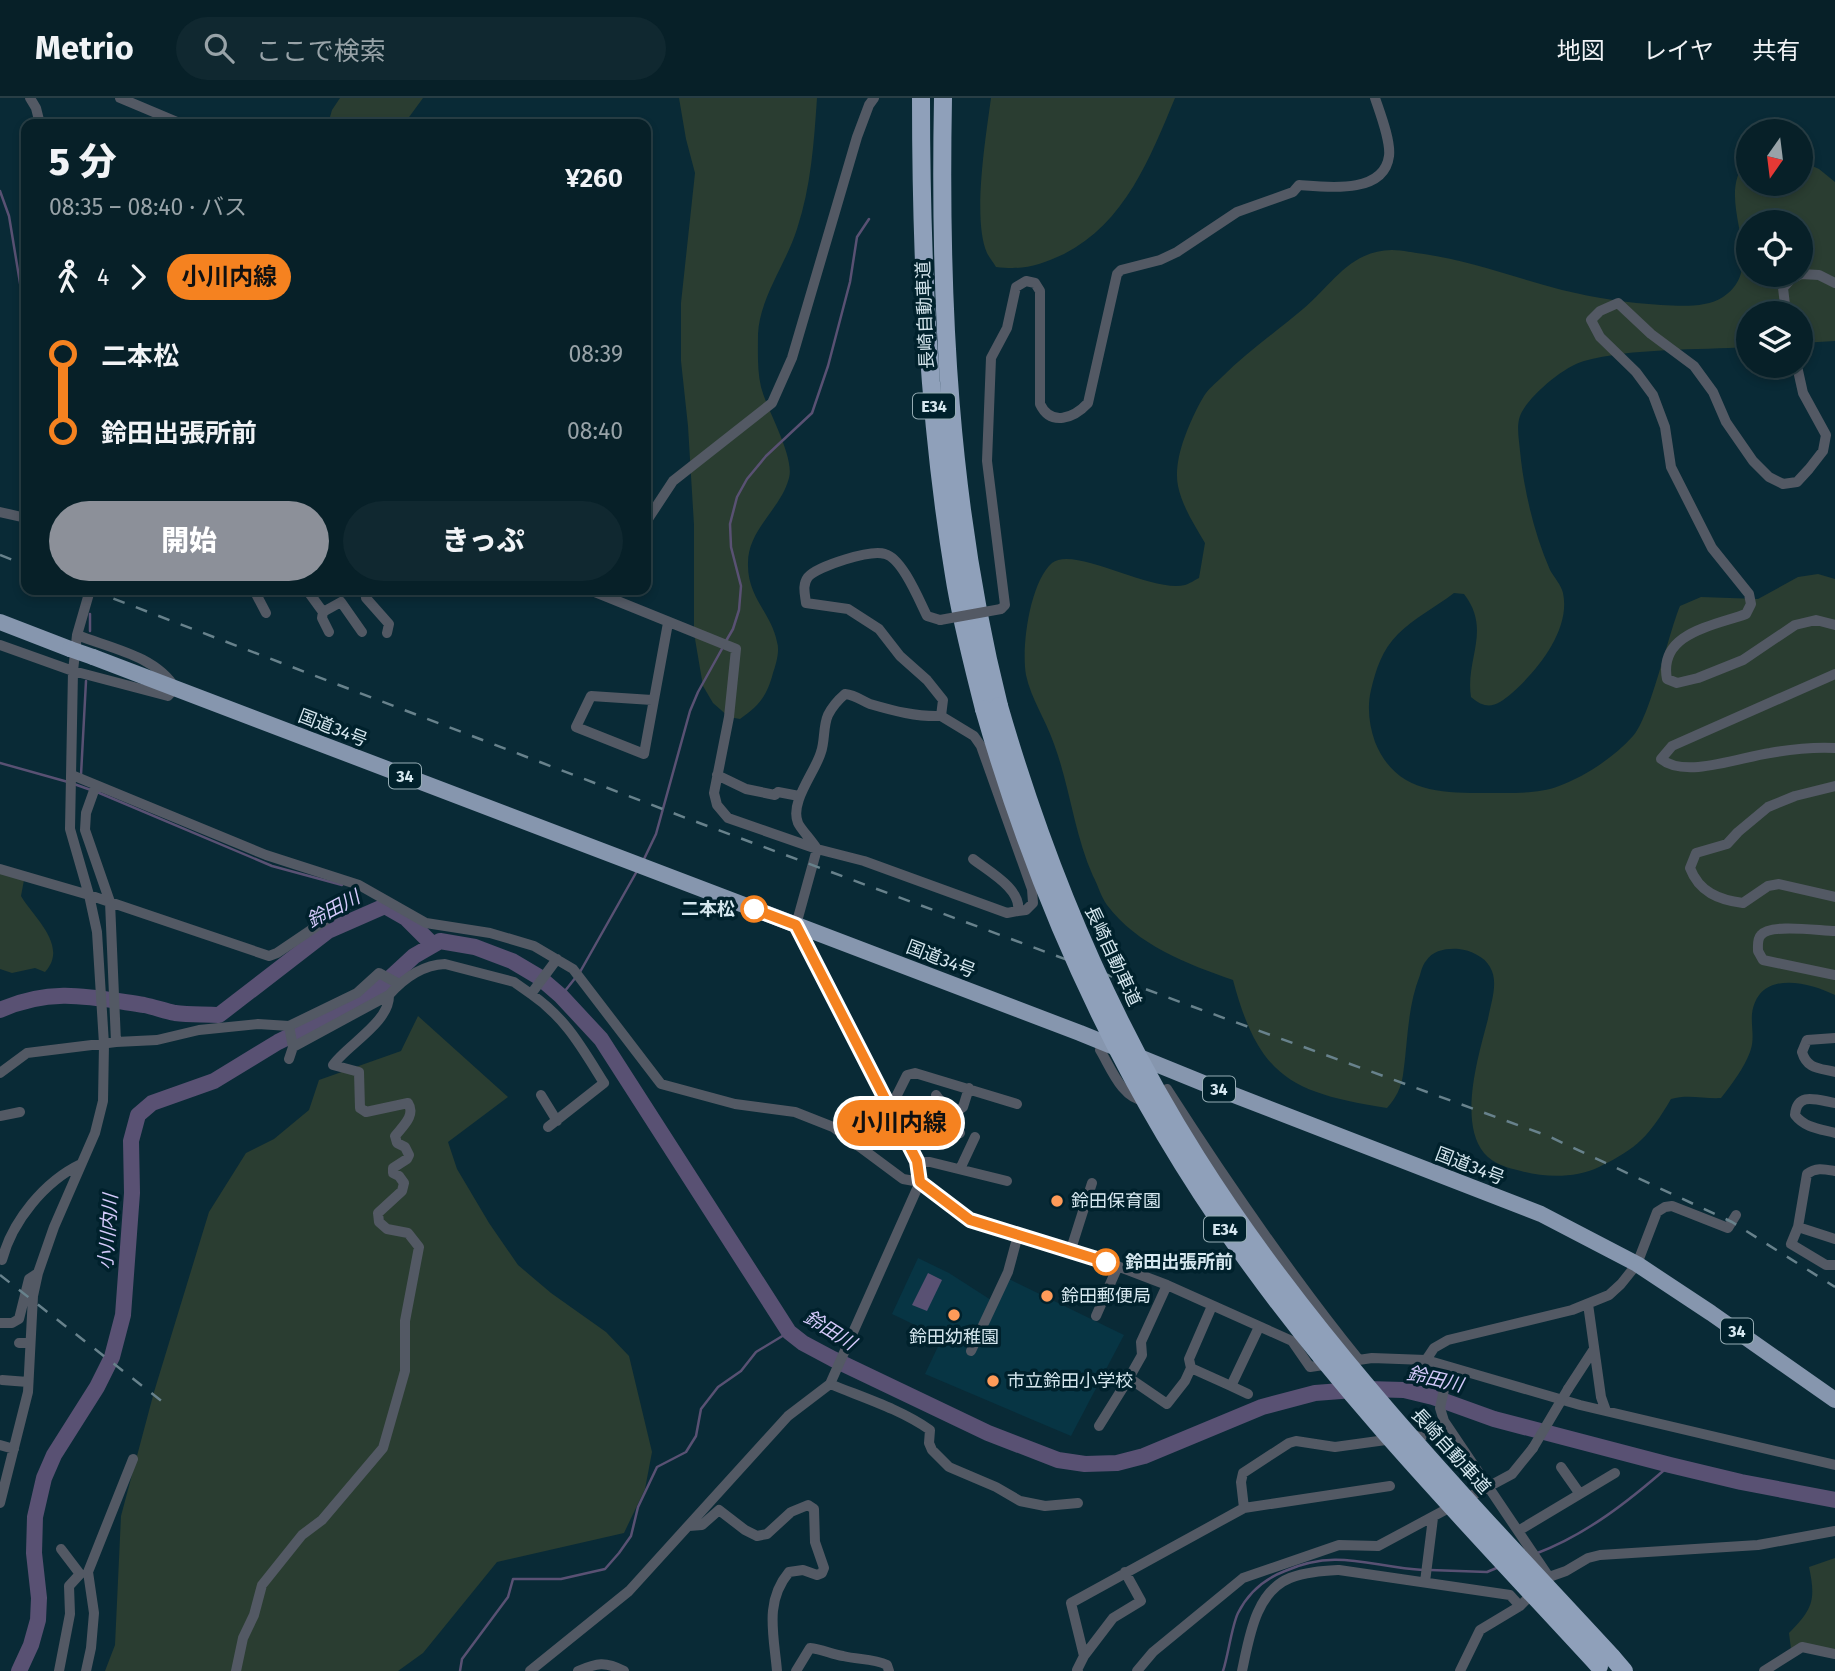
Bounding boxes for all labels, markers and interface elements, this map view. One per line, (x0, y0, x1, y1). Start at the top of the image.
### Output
search box (176, 17, 666, 80)
text: Metrio (35, 28, 134, 68)
icon: search (200, 29, 238, 67)
text: ここで検索 (256, 36, 386, 67)
text: 地図 (1557, 37, 1605, 65)
text: レイヤ (1643, 37, 1714, 65)
text: 共有 (1752, 37, 1800, 65)
north arrow (1736, 119, 1813, 196)
map controls (1736, 119, 1813, 378)
text: 5 分 (49, 139, 116, 185)
text: ¥260 (565, 163, 623, 194)
text: 08:35 – 08:40 · バス (49, 193, 247, 221)
button: locate (1736, 210, 1813, 287)
icon: walk (49, 258, 87, 296)
icon: forward (119, 258, 157, 296)
street label: 長崎自動車道 (912, 261, 938, 369)
text: 4 (97, 263, 109, 291)
text: 小川内線 (181, 263, 277, 291)
button: layers (1736, 301, 1813, 378)
text: 08:39 (568, 340, 623, 368)
text: 二本松 (101, 341, 179, 372)
road number: E34 (913, 394, 955, 418)
text: 08:40 (567, 417, 623, 445)
text: 鈴田出張所前 (101, 418, 257, 449)
button: 開始 (49, 501, 329, 581)
button: きっぷ (343, 501, 623, 581)
street label: 国道34号 (295, 705, 371, 751)
road number: 34 (389, 764, 421, 789)
water label: 鈴田川 (302, 885, 365, 933)
marker: 二本松 (741, 896, 767, 922)
place label: 二本松 (681, 898, 735, 920)
street label: 長崎自動車道 (1080, 902, 1146, 1010)
street label: 国道34号 (903, 936, 979, 982)
road number: 34 (1203, 1077, 1235, 1102)
line badge: 小川内線 (850, 1100, 948, 1146)
text: 小川内線 (851, 1109, 947, 1137)
street label: 国道34号 (1432, 1143, 1508, 1189)
place label: 鈴田保育園 (1071, 1190, 1161, 1212)
water label: 小川内川 (94, 1191, 122, 1271)
marker: 鈴田保育園 (1049, 1193, 1065, 1209)
road number: E34 (1204, 1217, 1246, 1242)
marker: 鈴田出張所前 (1093, 1249, 1119, 1275)
place label: 鈴田出張所前 (1125, 1251, 1233, 1273)
place label: 鈴田郵便局 (1061, 1285, 1151, 1307)
marker: 鈴田郵便局 (1039, 1288, 1055, 1304)
water label: 鈴田川 (800, 1305, 862, 1356)
marker: 鈴田幼稚園 (946, 1307, 962, 1323)
road number: 34 (1721, 1318, 1753, 1344)
place label: 鈴田幼稚園 (909, 1326, 999, 1348)
water label: 鈴田川 (1405, 1361, 1467, 1397)
place label: 市立鈴田小学校 (1007, 1370, 1133, 1392)
marker: 市立鈴田小学校 (985, 1373, 1001, 1389)
street label: 長崎自動車道 (1407, 1404, 1495, 1498)

